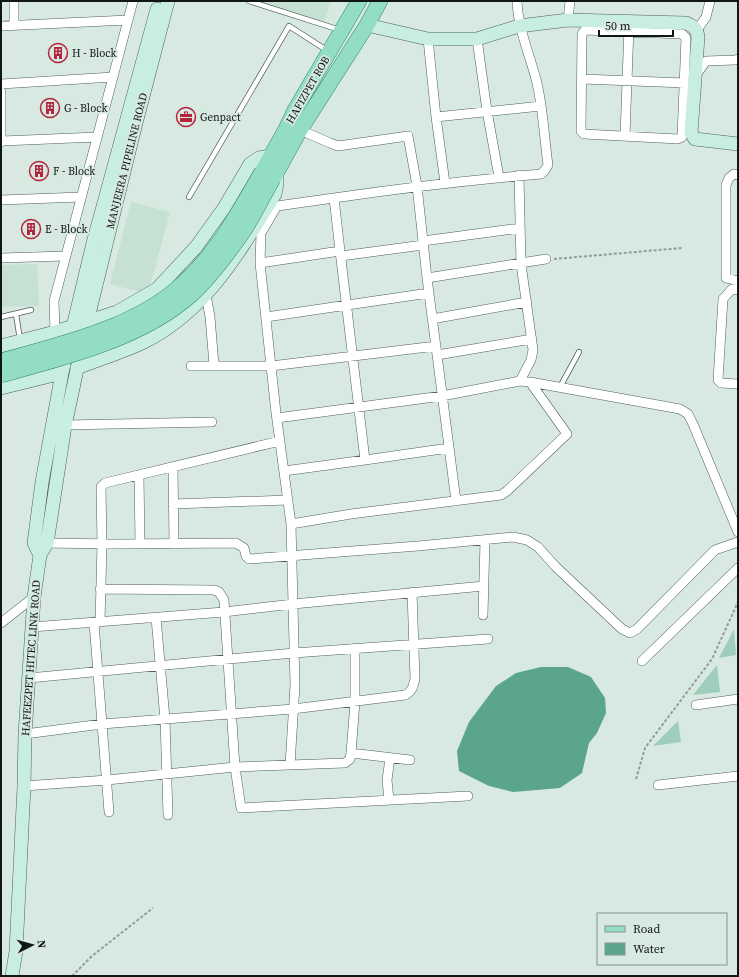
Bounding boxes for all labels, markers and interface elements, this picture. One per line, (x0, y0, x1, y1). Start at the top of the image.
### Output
scale bar (599, 12, 673, 38)
text: 50 m (605, 18, 631, 34)
building icon: H - Block (47, 42, 69, 64)
place label: H - Block (72, 46, 118, 61)
street label: HAFIZPET ROB (283, 53, 333, 127)
street label: MANJEERA PIPELINE ROAD (103, 91, 151, 231)
building icon: G - Block (39, 97, 61, 119)
place label: G - Block (64, 101, 108, 116)
office icon: Genpact (175, 106, 197, 128)
place label: Genpact (200, 110, 241, 125)
building icon: F - Block (28, 160, 50, 182)
place label: F - Block (53, 164, 96, 179)
building icon: E - Block (20, 218, 42, 240)
place label: E - Block (45, 222, 89, 237)
street label: HAFEEZPET HITEC LINK ROAD (18, 579, 44, 737)
legend (597, 913, 727, 965)
text: Road (633, 921, 660, 937)
north arrow (12, 925, 52, 965)
text: N (34, 939, 49, 949)
text: Water (633, 941, 665, 957)

